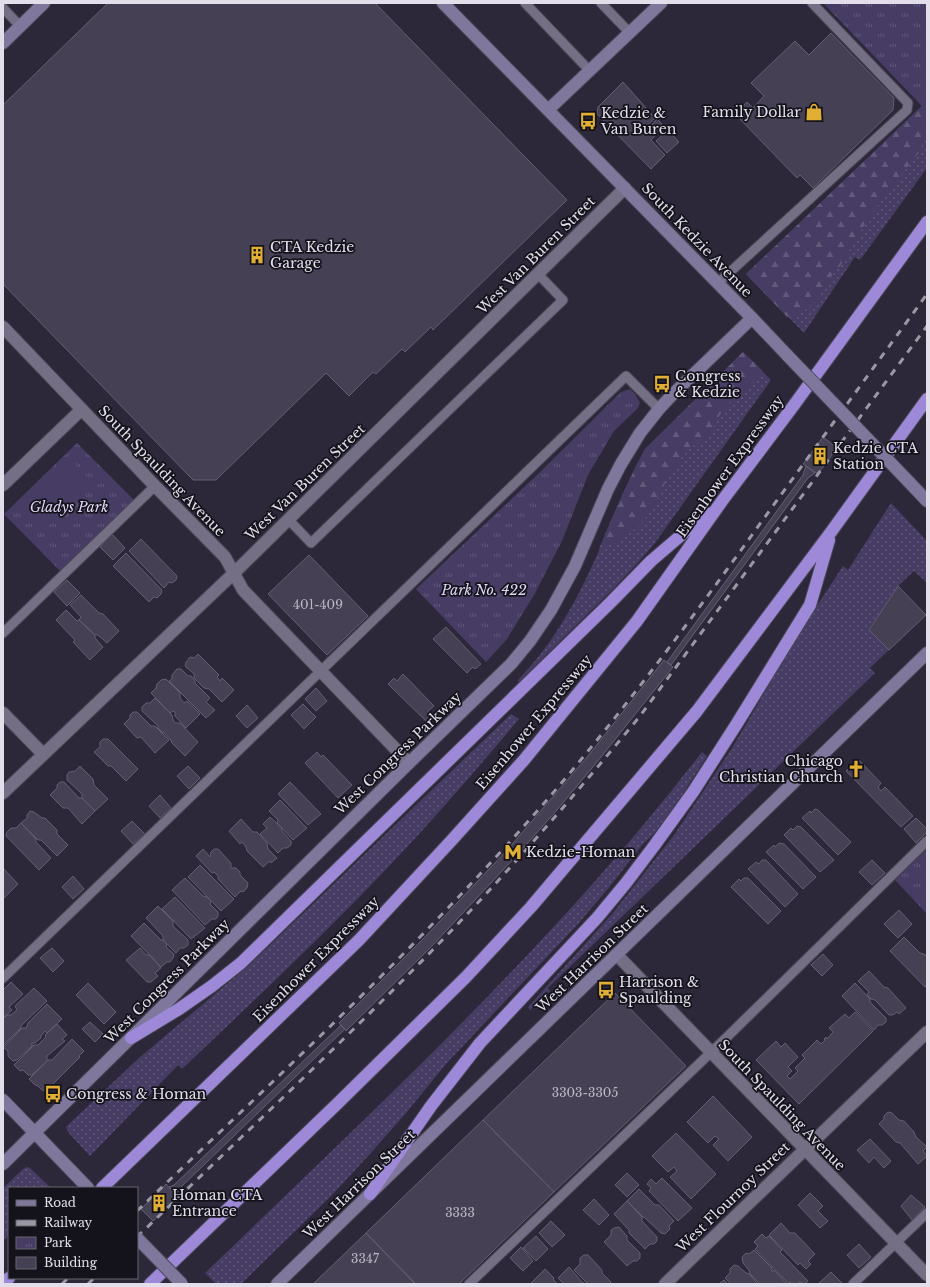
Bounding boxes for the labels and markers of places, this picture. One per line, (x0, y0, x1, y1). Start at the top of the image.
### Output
shop icon: Family Dollar (804, 102, 824, 122)
place label: Family Dollar (702, 103, 801, 121)
place label: Kedzie & Van Buren (600, 104, 677, 138)
bus stop icon: Kedzie & Van Buren (578, 111, 598, 131)
place label: CTA Kedzie Garage (270, 238, 354, 272)
building icon: CTA Kedzie Garage (247, 245, 267, 265)
place label: Congress & Kedzie (675, 367, 741, 401)
bus stop icon: Congress & Kedzie (652, 374, 672, 394)
place label: Kedzie CTA Station (833, 439, 918, 473)
building icon: Kedzie CTA Station (810, 446, 830, 466)
place label: Chicago Christian Church (719, 752, 843, 786)
church icon: Chicago Christian Church (846, 759, 866, 779)
metro station icon: Kedzie-Homan (503, 842, 523, 862)
place label: Kedzie-Homan (526, 843, 635, 861)
place label: Harrison & Spaulding (619, 973, 699, 1007)
bus stop icon: Harrison & Spaulding (596, 980, 616, 1000)
bus stop icon: Congress & Homan (43, 1084, 63, 1104)
place label: Congress & Homan (66, 1085, 207, 1103)
place label: Homan CTA Entrance (172, 1186, 263, 1220)
building icon: Homan CTA Entrance (149, 1193, 169, 1213)

